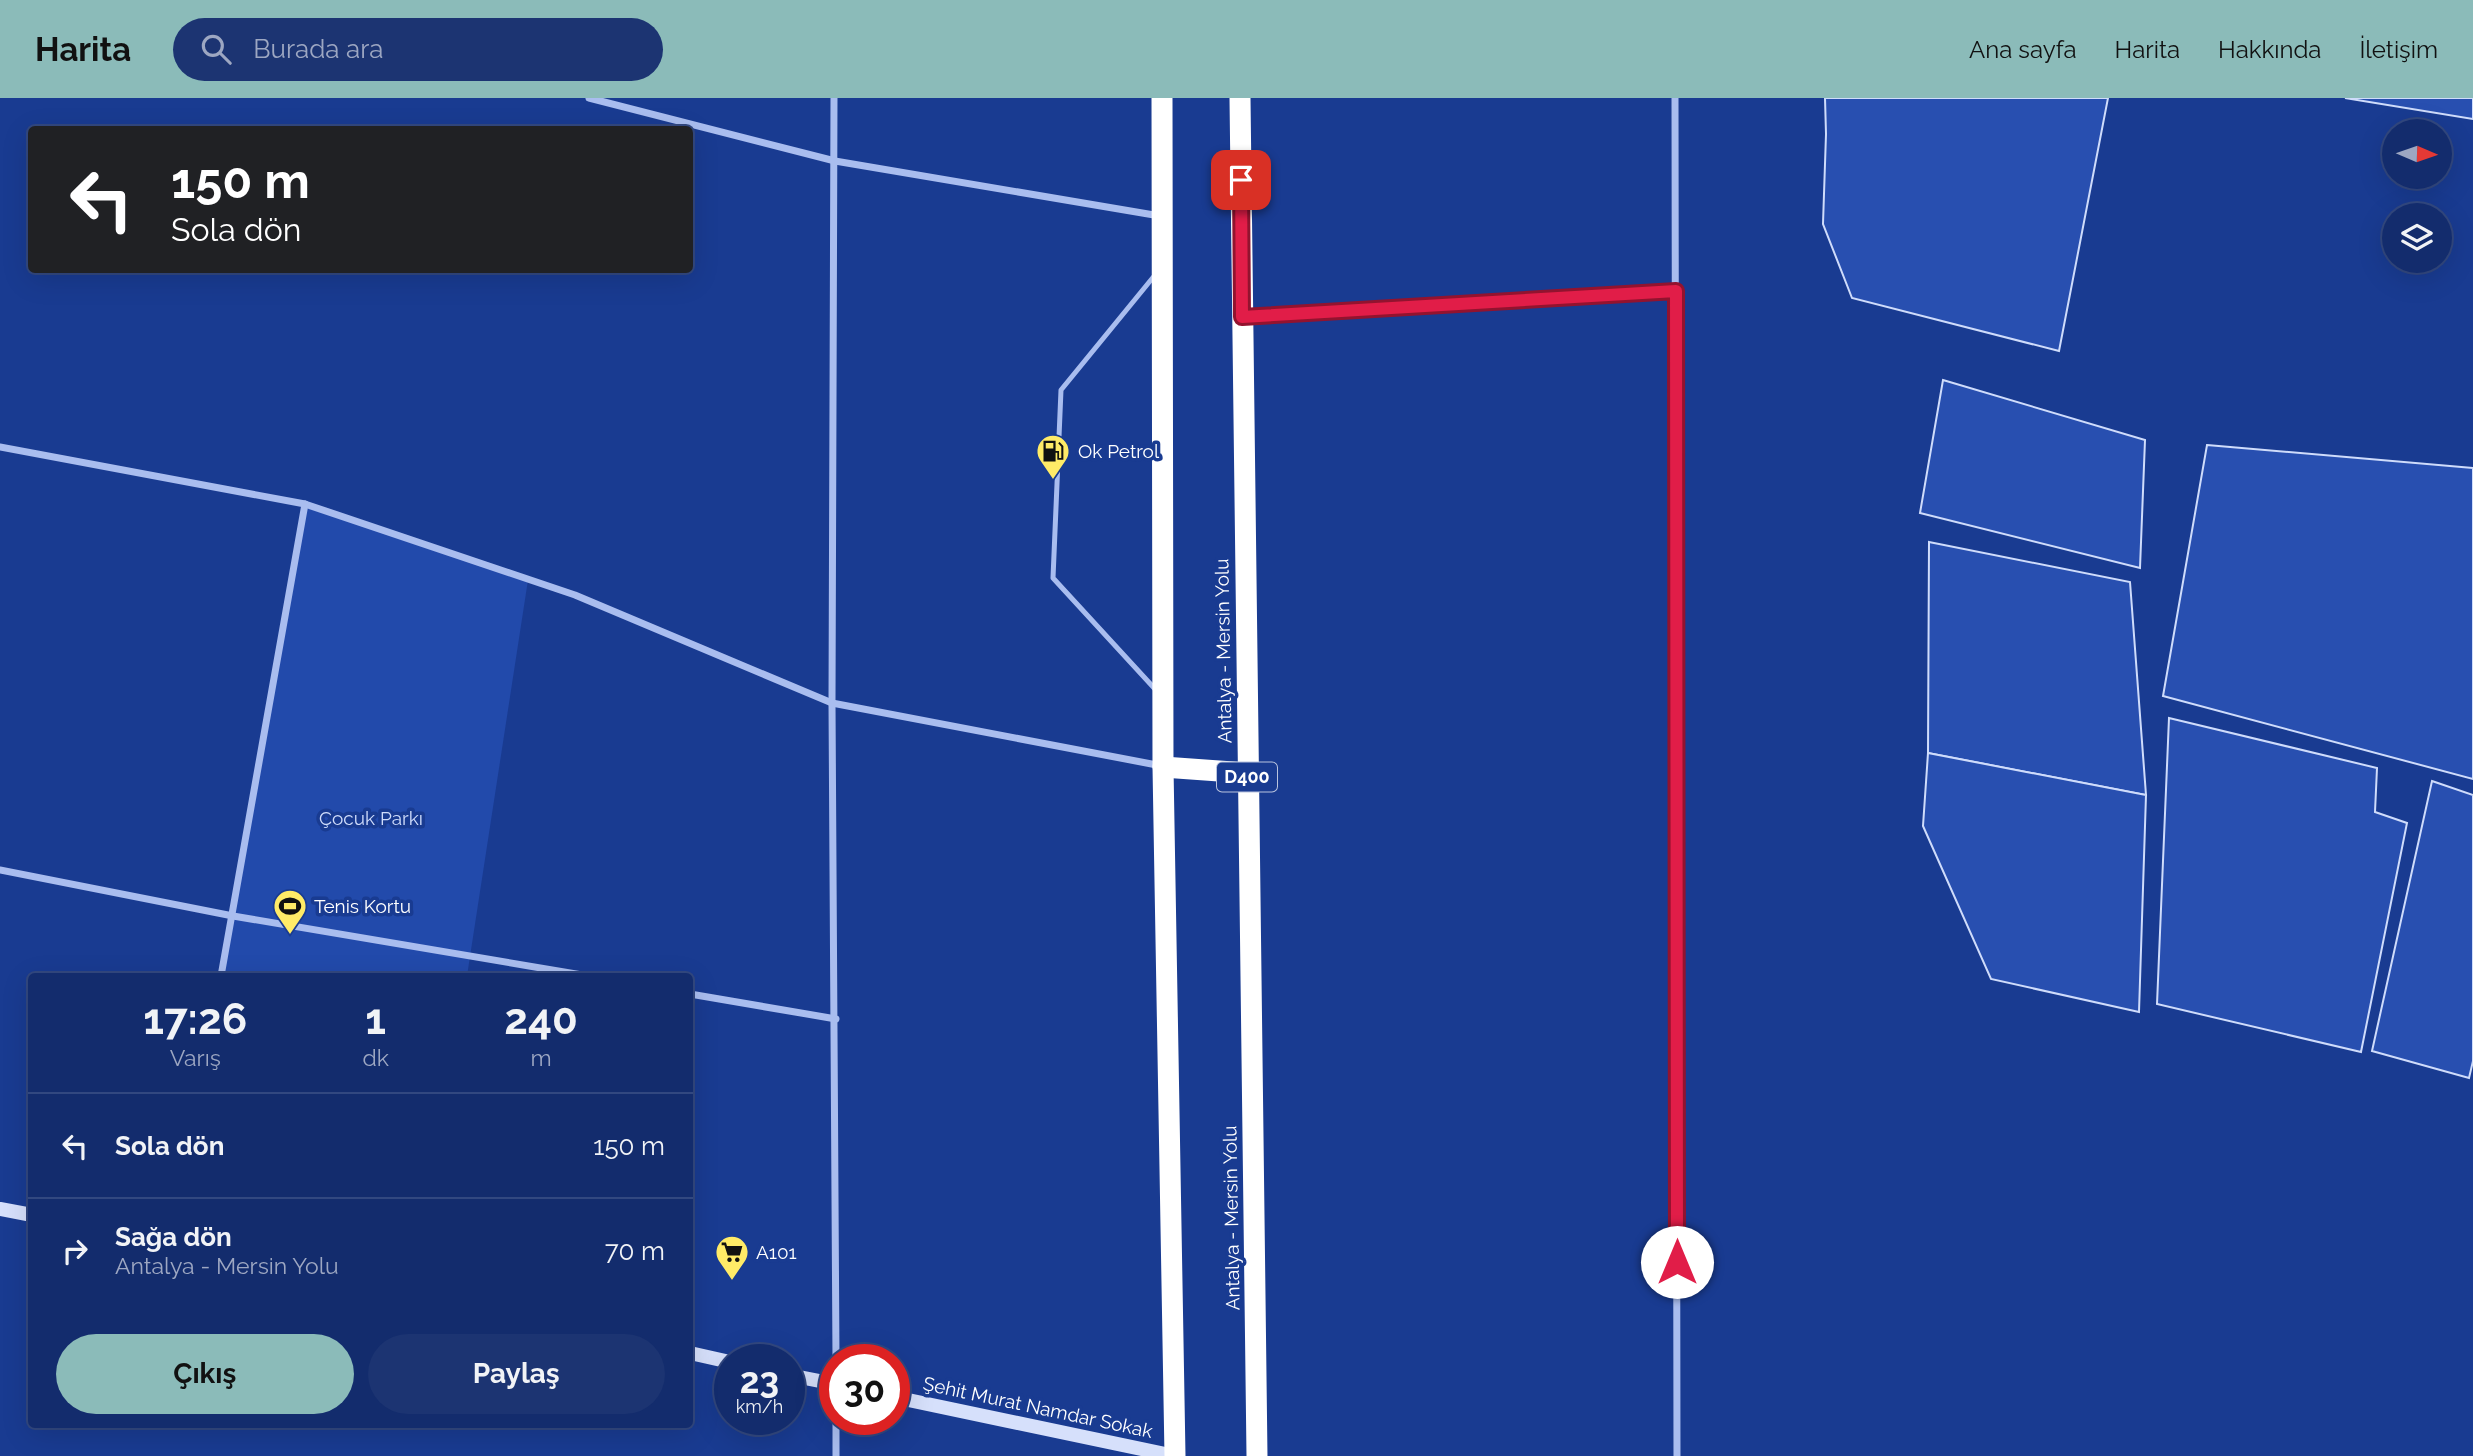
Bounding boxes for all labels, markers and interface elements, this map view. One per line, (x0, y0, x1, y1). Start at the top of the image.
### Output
search box (173, 18, 663, 81)
text: Harita (35, 30, 131, 69)
icon: search (197, 30, 235, 68)
text: Burada ara (253, 34, 384, 64)
text: Ana sayfa (1969, 35, 2077, 64)
text: Harita (2115, 35, 2180, 64)
text: Hakkında (2218, 35, 2321, 64)
text: İletişim (2359, 35, 2438, 64)
north arrow (2382, 119, 2452, 189)
map controls (2382, 119, 2452, 273)
pin (1211, 150, 1271, 210)
text: 150 m (171, 152, 310, 209)
icon: left (56, 154, 147, 245)
icon: arrive (1222, 161, 1260, 199)
button: layers (2382, 203, 2452, 273)
text: Sola dön (171, 211, 301, 248)
fuel station icon: Ok Petrol (1034, 432, 1072, 481)
place label: Ok Petrol (1078, 440, 1160, 462)
street label: Antalya - Mersin Yolu (1210, 558, 1236, 744)
road number: D400 (1217, 762, 1277, 792)
park label: Çocuk Parkı (319, 807, 423, 829)
sports icon: Tenis Kortu (271, 887, 309, 936)
place label: Tenis Kortu (314, 895, 411, 917)
text: 17:26 (143, 995, 247, 1044)
text: 1 (365, 995, 386, 1044)
text: 240 (504, 995, 578, 1044)
text: Varış (170, 1044, 221, 1071)
text: dk (362, 1044, 389, 1071)
text: m (530, 1044, 552, 1071)
street label: Antalya - Mersin Yolu (1218, 1125, 1244, 1311)
icon: left (56, 1127, 94, 1165)
text: Sola dön (115, 1131, 224, 1161)
text: 150 m (593, 1131, 665, 1161)
text: Sağa dön (115, 1222, 232, 1252)
position arrow (1640, 1225, 1714, 1299)
icon: right (56, 1232, 94, 1270)
supermarket icon: A101 (713, 1233, 751, 1282)
text: 70 m (605, 1236, 665, 1266)
place label: A101 (756, 1241, 797, 1263)
text: Antalya - Mersin Yolu (115, 1252, 339, 1279)
button: Çıkış (56, 1334, 354, 1414)
button: Paylaş (368, 1334, 665, 1414)
speed limit sign: 30 (819, 1344, 910, 1435)
text: 23 (740, 1360, 779, 1401)
street label: Şehit Murat Namdar Sokak (921, 1372, 1155, 1442)
text: km/h (736, 1396, 783, 1417)

